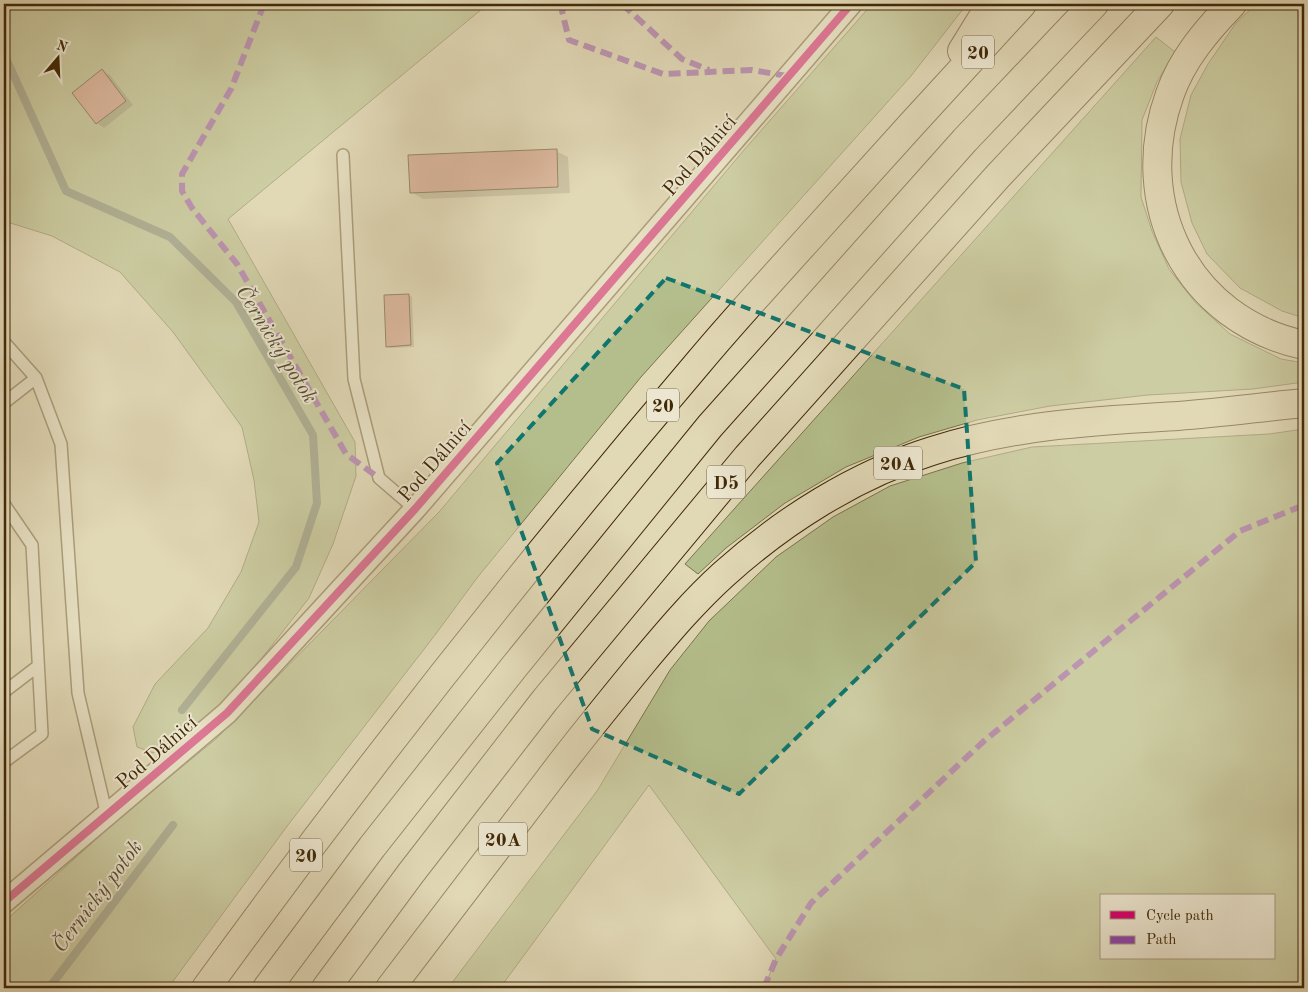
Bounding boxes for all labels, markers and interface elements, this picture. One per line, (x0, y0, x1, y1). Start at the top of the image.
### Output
north arrow (32, 32, 82, 82)
road number: 20 (962, 36, 994, 68)
text: N (55, 38, 70, 55)
street label: Pod Dálnicí (660, 112, 741, 201)
water label: Černický potok (231, 280, 324, 407)
road number: 20 (647, 388, 679, 422)
street label: Pod Dálnicí (395, 418, 476, 507)
road number: 20A (874, 446, 922, 479)
road number: D5 (707, 466, 745, 498)
street label: Pod Dálnicí (113, 713, 202, 794)
road number: 20A (479, 822, 527, 856)
water label: Černický potok (45, 834, 147, 957)
road number: 20 (290, 838, 322, 872)
legend (1100, 894, 1276, 960)
text: Cycle path (1146, 909, 1214, 924)
text: Path (1146, 933, 1176, 948)

